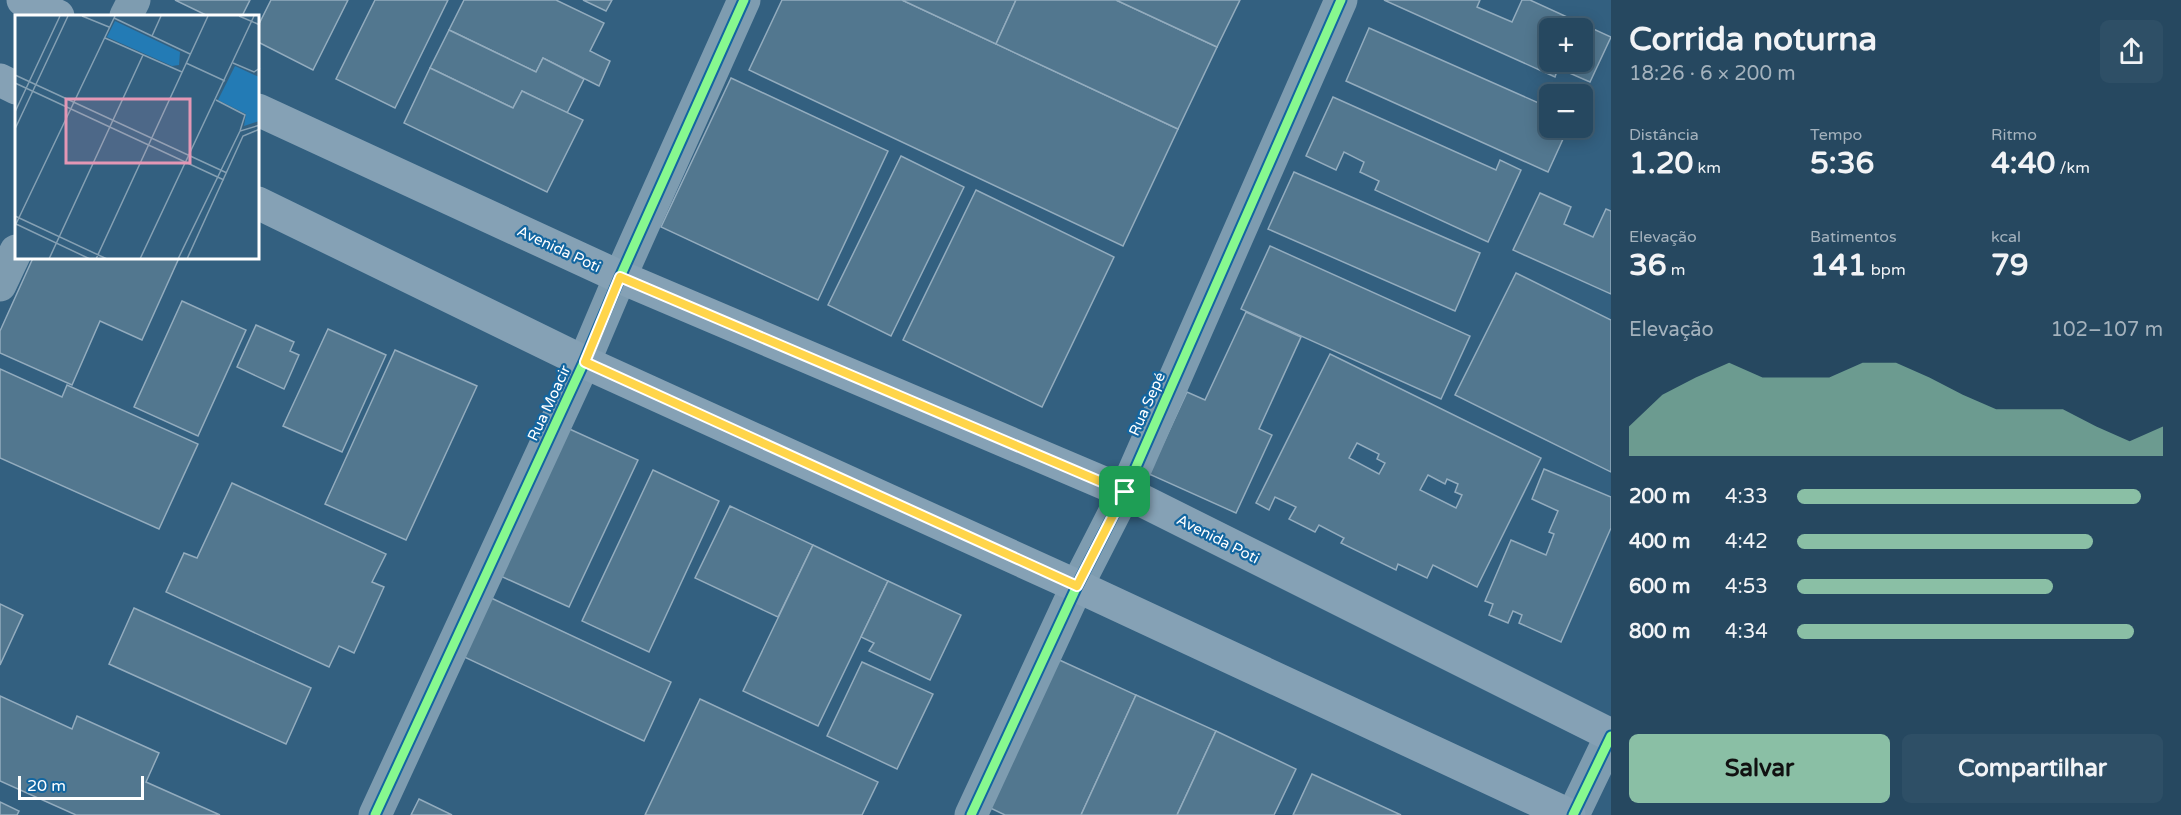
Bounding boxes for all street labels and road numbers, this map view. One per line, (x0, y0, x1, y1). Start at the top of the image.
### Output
street label: Avenida Poti (514, 222, 604, 276)
street label: Rua Moacir (524, 362, 574, 444)
street label: Rua Sepé (1125, 369, 1169, 439)
street label: Avenida Poti (1174, 511, 1262, 567)

